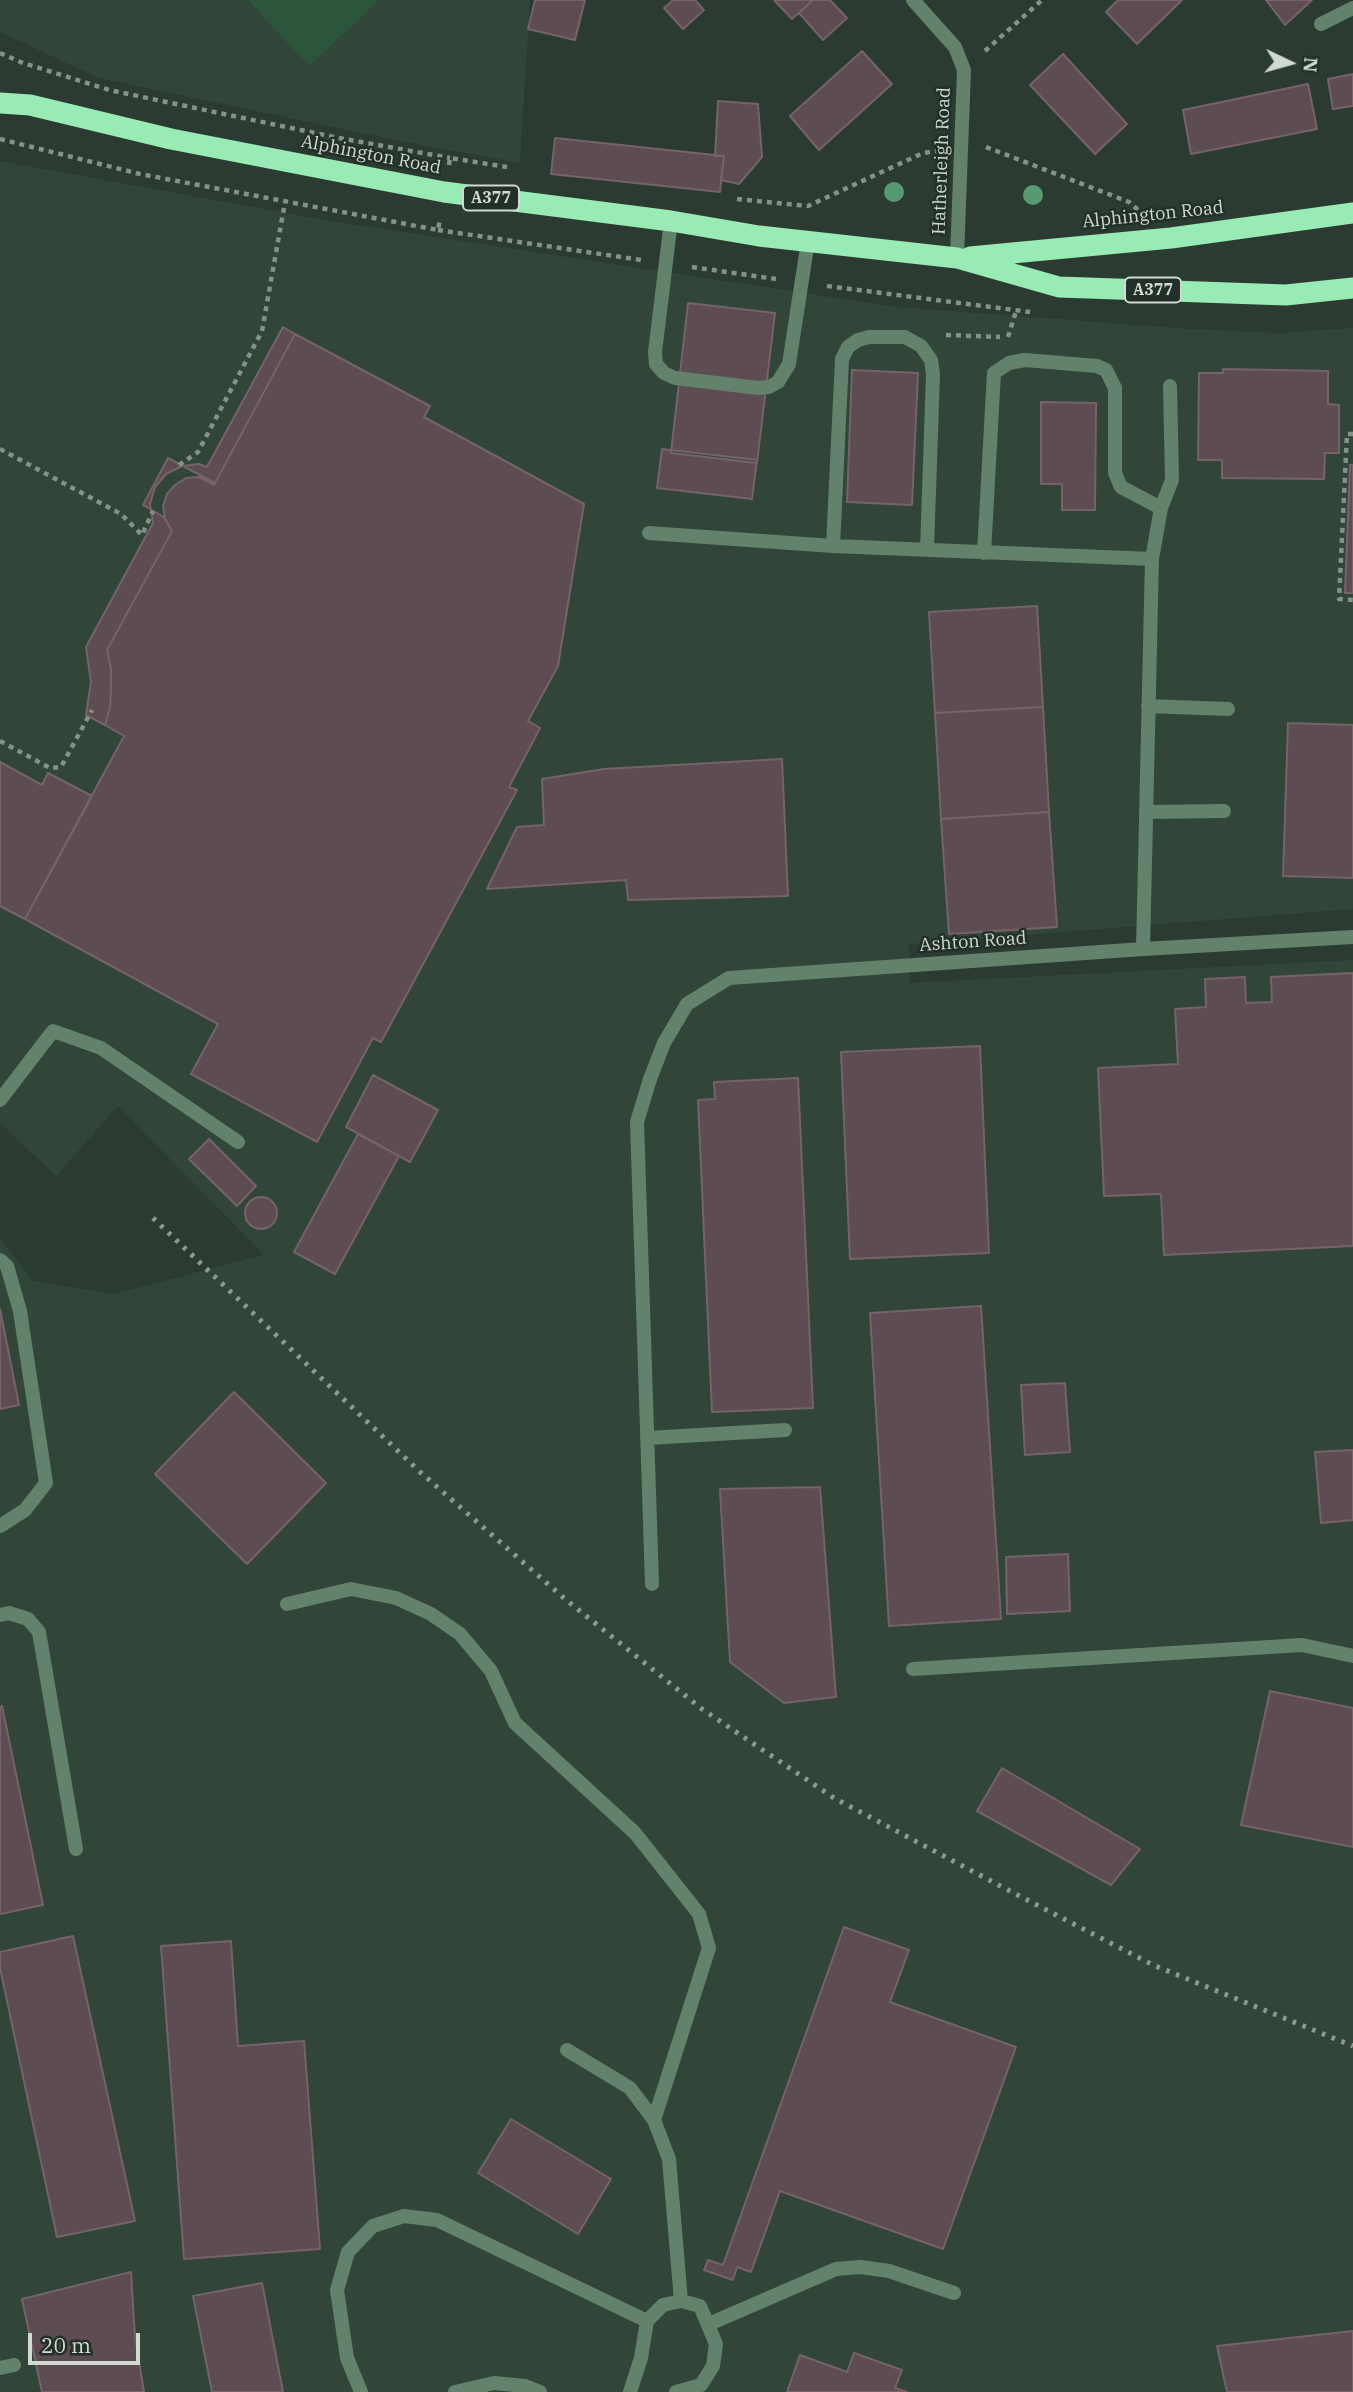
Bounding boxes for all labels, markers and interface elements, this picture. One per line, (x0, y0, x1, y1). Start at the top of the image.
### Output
north arrow (1255, 28, 1325, 98)
text: N (1298, 56, 1324, 73)
street label: Hatherleigh Road (929, 87, 955, 235)
street label: Alphington Road (299, 131, 443, 179)
road number: A377 (463, 186, 519, 210)
street label: Alphington Road (1081, 197, 1225, 233)
road number: A377 (1125, 278, 1181, 302)
street label: Ashton Road (919, 927, 1027, 957)
scale bar (32, 2318, 144, 2362)
text: 20 m (41, 2331, 91, 2359)

